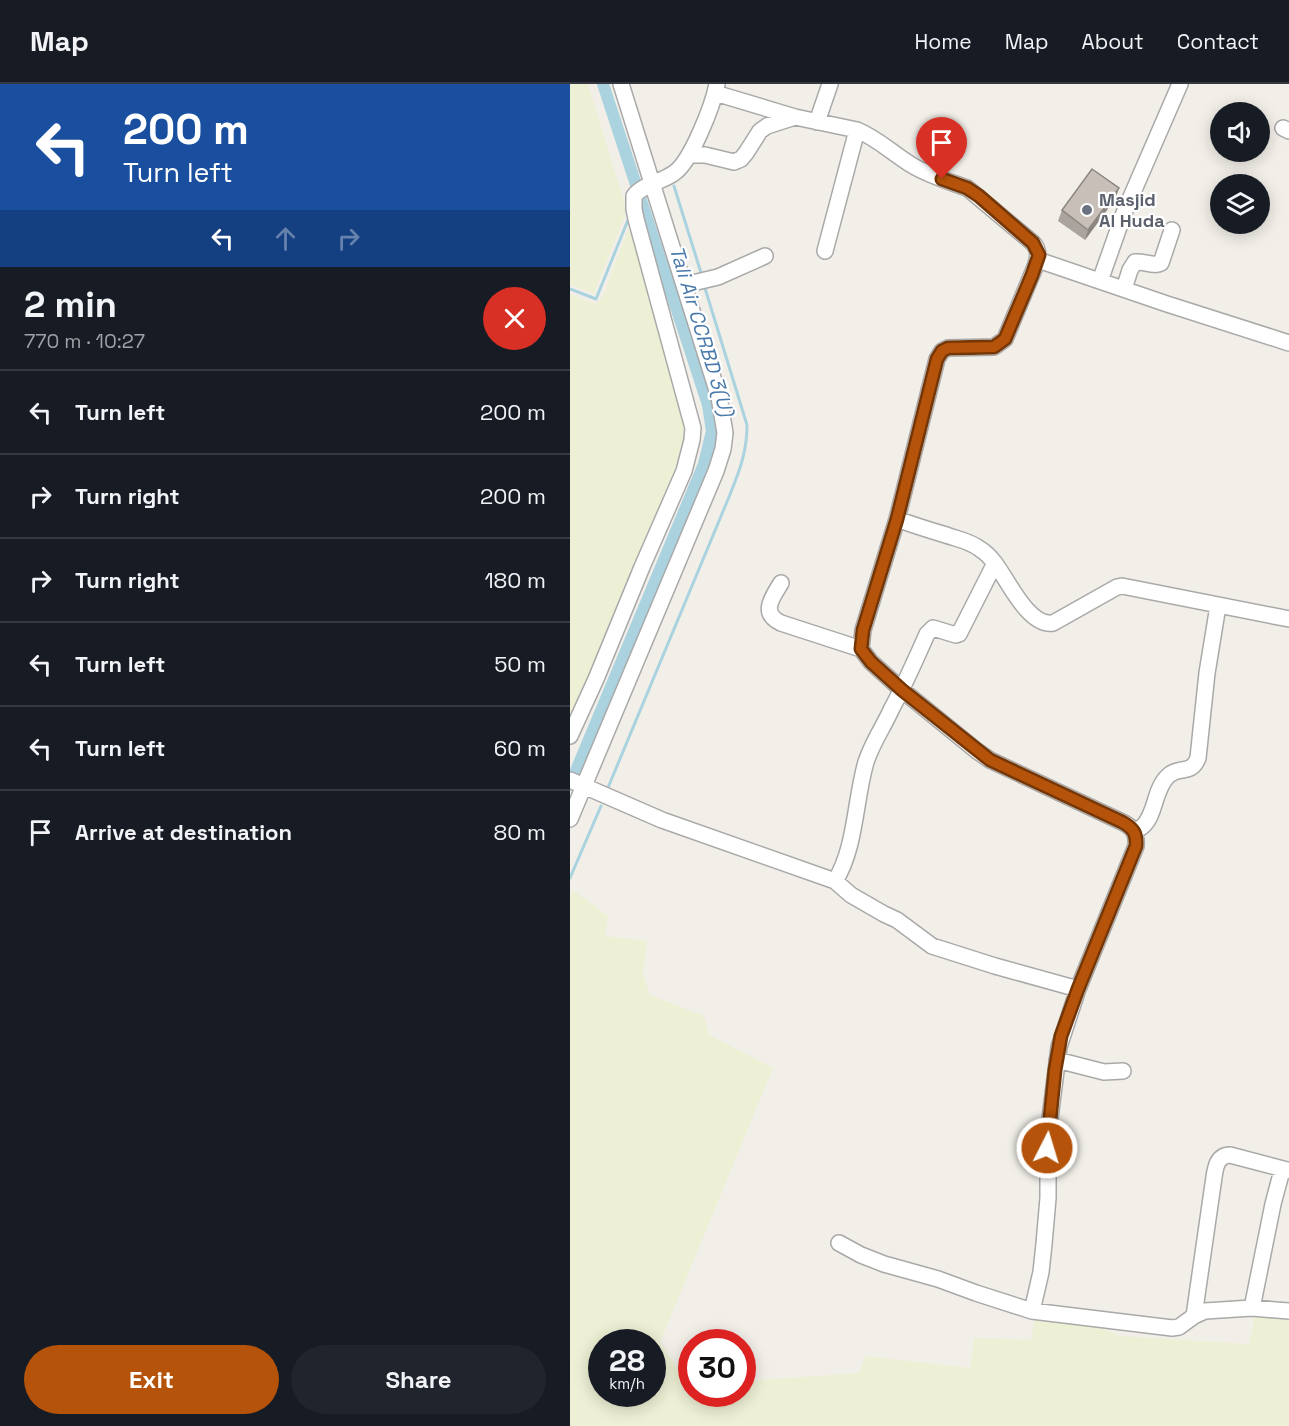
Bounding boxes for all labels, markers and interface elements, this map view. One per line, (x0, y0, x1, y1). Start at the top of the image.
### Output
text: Map (30, 23, 89, 59)
text: Home (914, 28, 972, 55)
text: Map (1005, 28, 1049, 55)
text: About (1082, 28, 1144, 55)
text: Contact (1177, 28, 1259, 55)
map controls (1210, 102, 1270, 234)
button: sound (1210, 102, 1270, 162)
text: 200 m (123, 103, 249, 156)
icon: left (24, 108, 102, 186)
pin (916, 117, 967, 179)
icon: arrive (925, 126, 958, 159)
text: Turn left (123, 155, 233, 190)
button: layers (1210, 174, 1270, 234)
place label: Masjid Al Huda (1099, 188, 1165, 232)
marker: Masjid Al Huda (1080, 203, 1094, 217)
icon: left (206, 222, 239, 255)
icon: ahead (269, 222, 302, 255)
icon: right (332, 222, 365, 255)
water label: Tali Air CCRBD 3(U) (664, 243, 741, 421)
text: 2 min (24, 282, 117, 328)
button: close (483, 287, 546, 350)
text: 770 m · 10:27 (24, 328, 145, 354)
icon: left (24, 396, 57, 429)
text: Turn left (75, 398, 165, 426)
text: 200 m (480, 398, 546, 426)
icon: right (24, 480, 57, 513)
text: Turn right (75, 482, 180, 510)
text: 200 m (480, 482, 546, 510)
icon: right (24, 564, 57, 597)
text: Turn right (75, 566, 180, 594)
text: 180 m (484, 566, 546, 594)
icon: left (24, 648, 57, 681)
text: Turn left (75, 650, 165, 678)
text: 50 m (494, 650, 546, 678)
icon: left (24, 732, 57, 765)
text: Turn left (75, 734, 165, 762)
text: 60 m (494, 734, 546, 762)
icon: arrive (24, 816, 57, 849)
text: Arrive at destination (75, 818, 292, 846)
text: 80 m (494, 818, 546, 846)
position arrow (1015, 1116, 1079, 1180)
speed limit sign: 30 (678, 1329, 756, 1407)
text: 28 (609, 1341, 645, 1380)
button: Exit (24, 1345, 279, 1414)
button: Share (291, 1345, 546, 1414)
text: km/h (609, 1374, 645, 1393)

